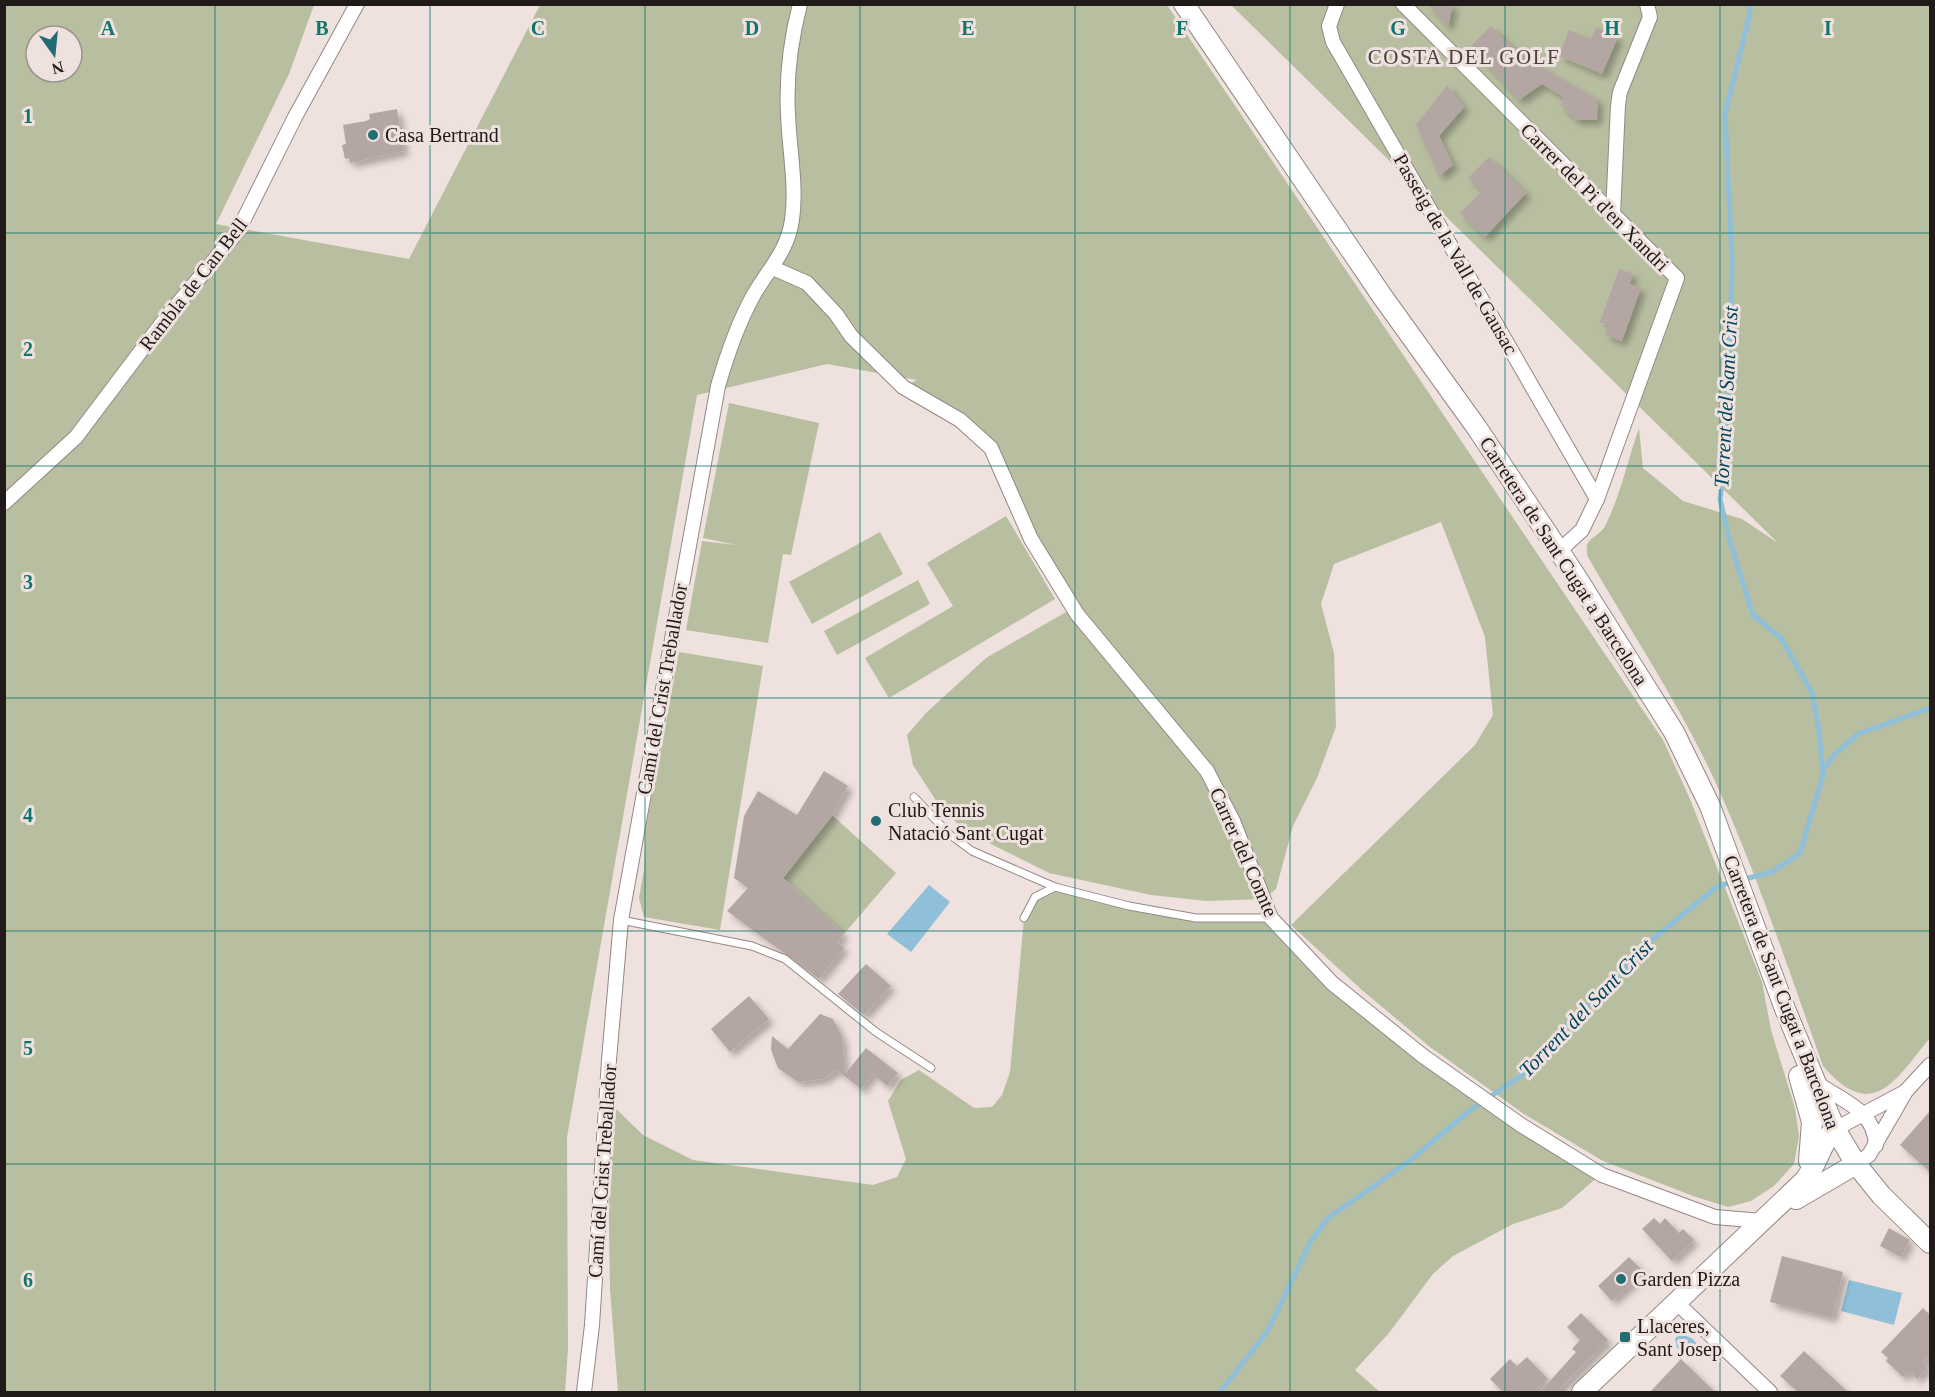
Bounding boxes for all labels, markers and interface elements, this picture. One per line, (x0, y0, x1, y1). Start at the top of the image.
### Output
text: A (101, 17, 116, 39)
text: B (315, 17, 329, 39)
text: C (531, 17, 545, 39)
text: D (745, 17, 759, 39)
text: E (961, 17, 975, 39)
text: F (1176, 17, 1188, 39)
text: G (1390, 17, 1406, 39)
text: H (1604, 17, 1620, 39)
text: I (1824, 17, 1832, 39)
north arrow (24, 24, 84, 84)
district label: COSTA DEL GOLF (1368, 45, 1560, 69)
text: N (50, 58, 66, 78)
text: 1 (23, 105, 33, 127)
street label: Carrer del Pi d'en Xandri (1516, 118, 1674, 276)
place label: Casa Bertrand (385, 124, 499, 146)
marker: Casa Bertrand (366, 128, 380, 142)
street label: Passeig de la Vall de Gausac (1389, 150, 1523, 359)
street label: Rambla de Can Bell (135, 213, 252, 354)
water label: Torrent del Sant Crist (1709, 304, 1743, 489)
text: 2 (23, 338, 33, 360)
street label: Carretera de Sant Cugat a Barcelona (1475, 433, 1653, 690)
text: 3 (23, 571, 33, 593)
street label: Camí del Crist Treballador (633, 581, 691, 796)
street label: Carrer del Comte (1206, 784, 1282, 920)
place label: Club Tennis Natació Sant Cugat (888, 799, 1044, 845)
text: 4 (23, 804, 33, 826)
marker: Club Tennis Natació Sant Cugat (869, 814, 883, 828)
street label: Carretera de Sant Cugat a Barcelona (1719, 852, 1845, 1132)
water label: Torrent del Sant Crist (1514, 933, 1659, 1082)
text: 5 (23, 1037, 33, 1059)
street label: Camí del Crist Treballador (584, 1063, 620, 1278)
place label: Garden Pizza (1633, 1268, 1740, 1290)
text: 6 (23, 1269, 33, 1291)
marker: Garden Pizza (1614, 1272, 1628, 1286)
place label: Llaceres, Sant Josep (1637, 1315, 1722, 1361)
marker: Llaceres, Sant Josep (1618, 1330, 1632, 1344)

